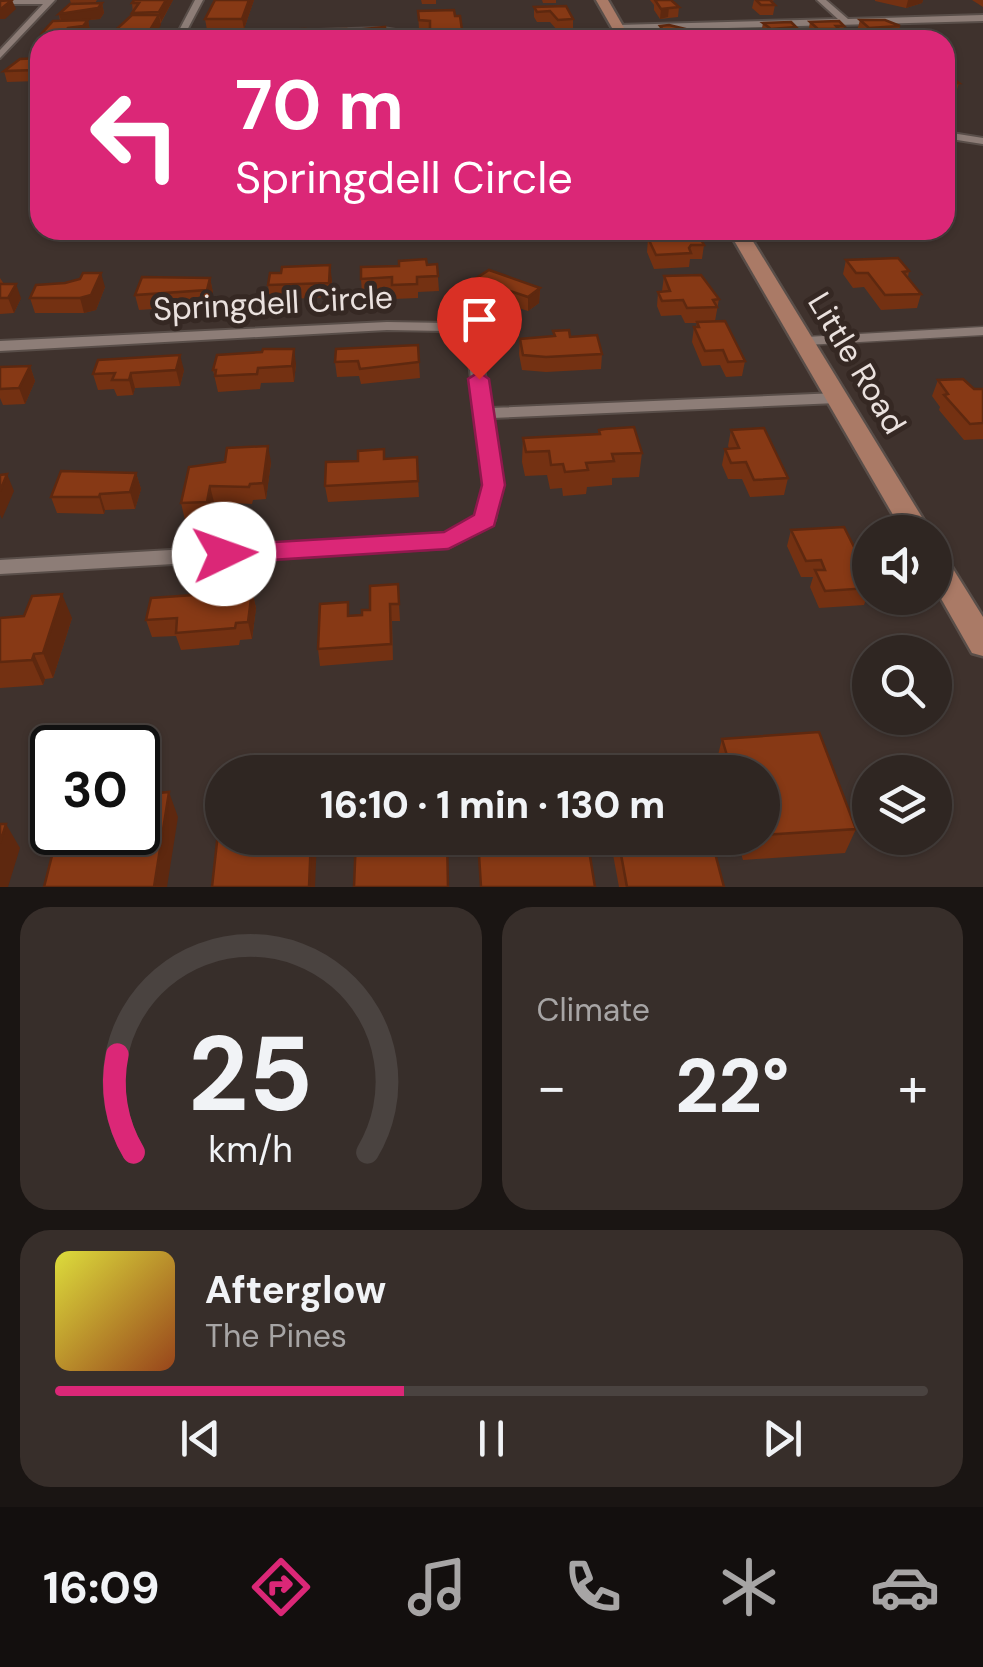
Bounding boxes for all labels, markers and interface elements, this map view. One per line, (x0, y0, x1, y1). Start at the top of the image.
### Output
text: 70 m (235, 60, 404, 151)
icon: left (70, 70, 200, 200)
text: Springdell Circle (235, 148, 573, 207)
street label: Springdell Circle (152, 276, 394, 330)
pin (437, 277, 522, 380)
street label: Little Road (798, 284, 916, 442)
icon: arrive (452, 292, 507, 347)
position arrow (172, 502, 276, 606)
map controls (852, 515, 952, 855)
button: sound (852, 515, 952, 615)
button: search (852, 635, 952, 735)
speed limit sign: 30 (30, 725, 160, 855)
button: layers (852, 755, 952, 855)
text: 16:10 · 1 min · 130 m (320, 780, 665, 830)
text: Climate (537, 989, 650, 1031)
text: 25 (188, 1007, 313, 1142)
text: 22° (675, 1038, 789, 1135)
text: − (537, 1051, 567, 1123)
text: + (898, 1051, 928, 1123)
text: km/h (209, 1127, 293, 1173)
text: Afterglow (205, 1265, 386, 1315)
text: The Pines (205, 1315, 347, 1357)
icon: previous (173, 1411, 228, 1466)
icon: pause (464, 1411, 519, 1466)
icon: next (755, 1411, 810, 1466)
icon: directions (246, 1552, 316, 1622)
icon: music (402, 1552, 472, 1622)
icon: phone (558, 1552, 628, 1622)
icon: climate (714, 1552, 784, 1622)
icon: car (870, 1552, 940, 1622)
text: 16:09 (43, 1558, 160, 1617)

